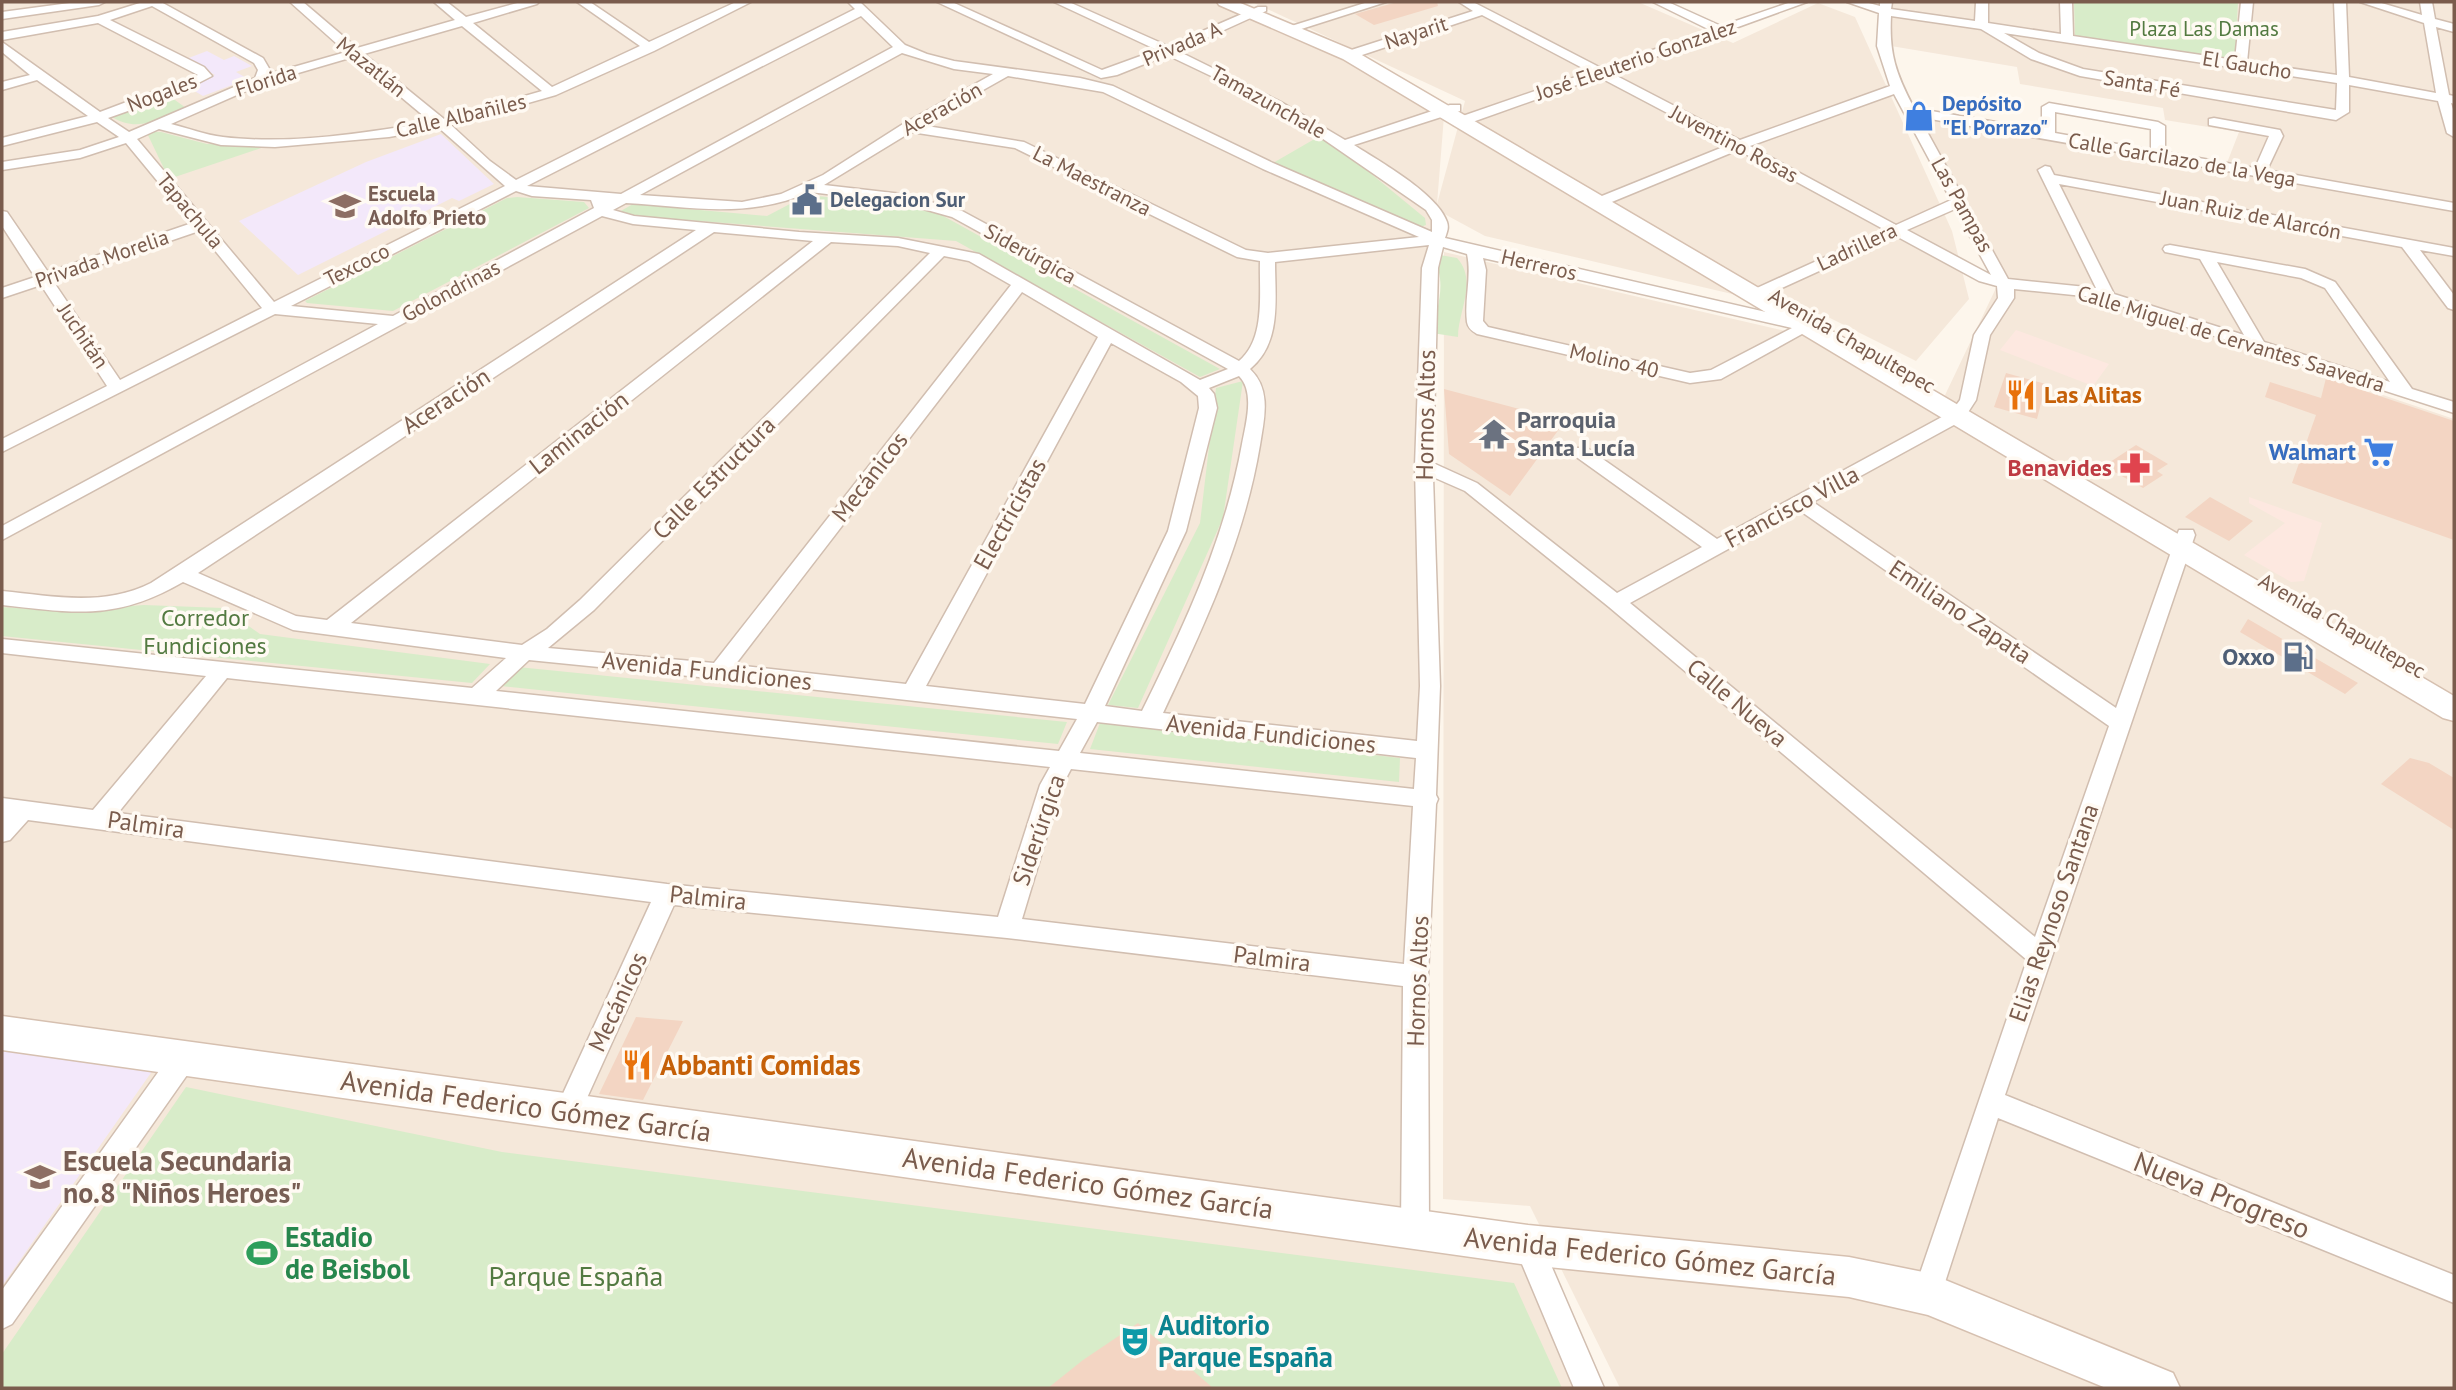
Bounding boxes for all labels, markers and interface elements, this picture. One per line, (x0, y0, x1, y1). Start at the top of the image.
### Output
street label: Nayarit (1381, 10, 1451, 55)
street label: José Eleuterio Gonzalez (1531, 13, 1740, 107)
street label: Privada A (1138, 15, 1226, 72)
park label: Plaza Las Damas (2129, 15, 2279, 42)
street label: Mazatlán (331, 30, 412, 103)
street label: El Gaucho (2201, 44, 2294, 85)
street label: Florida (232, 58, 300, 103)
street label: Tamazunchale (1206, 59, 1331, 144)
street label: Santa Fé (2101, 63, 2183, 104)
street label: Nogales (123, 67, 201, 118)
street label: Aceración (897, 76, 986, 141)
street label: Calle Albañiles (393, 87, 529, 144)
place label: Depósito "El Porrazo" (1942, 90, 2048, 141)
street label: Juventino Rosas (1665, 98, 1803, 189)
shop icon: Depósito "El Porrazo" (1902, 99, 1936, 133)
street label: Calle Garcilazo de la Vega (2066, 126, 2298, 193)
street label: La Maestranza (1029, 139, 1156, 222)
street label: Las Pampas (1925, 153, 2000, 257)
street label: Tapachula (151, 167, 230, 254)
place label: Escuela Adolfo Prieto (368, 180, 486, 231)
public building icon: Delegacion Sur (790, 183, 824, 217)
street label: Juan Ruiz de Alarcón (2158, 184, 2344, 245)
place label: Delegacion Sur (830, 186, 966, 213)
school or university icon: Escuela Adolfo Prieto (328, 189, 362, 223)
street label: Ladrillera (1812, 216, 1901, 277)
street label: Siderúrgica (979, 217, 1081, 290)
street label: Privada Morelia (31, 223, 172, 294)
street label: Texcoco (319, 237, 394, 292)
street label: Herreros (1499, 243, 1580, 286)
street label: Golondrinas (397, 253, 505, 328)
street label: Calle Miguel de Cervantes Saavedra (2074, 279, 2388, 398)
street label: Avenida Chapultepec (1764, 282, 1940, 399)
street label: Juchitán (51, 297, 115, 374)
street label: Molino 40 (1567, 337, 1661, 384)
street label: Hornos Altos (1409, 349, 1442, 481)
street label: Aceración (396, 360, 496, 441)
restaurant icon: Las Alitas (2004, 378, 2038, 412)
place label: Las Alitas (2044, 379, 2142, 410)
street label: Laminación (523, 384, 635, 481)
place label: Parroquia Santa Lucía (1517, 404, 1635, 463)
street label: Calle Estructura (645, 409, 782, 546)
temple icon: Parroquia Santa Lucía (1477, 417, 1511, 451)
street label: Mecánicos (825, 425, 915, 528)
supermarket icon: Walmart (2362, 435, 2396, 469)
place label: Walmart (2269, 436, 2357, 467)
pharmacy icon: Benavides (2118, 451, 2152, 485)
place label: Benavides (2007, 452, 2112, 483)
street label: Electricistas (966, 453, 1053, 575)
street label: Francisco Villa (1719, 458, 1864, 555)
street label: Emiliano Zapata (1883, 552, 2038, 671)
street label: Avenida Chapultepec (2254, 567, 2430, 684)
park label: Corredor Fundiciones (143, 602, 267, 661)
fuel station icon: Oxxo (2281, 640, 2315, 674)
place label: Oxxo (2222, 641, 2275, 672)
street label: Avenida Fundiciones (601, 644, 814, 697)
street label: Calle Nueva (1681, 652, 1794, 754)
street label: Avenida Fundiciones (1165, 707, 1378, 760)
street label: Siderúrgica (1005, 770, 1072, 890)
street label: Elias Reynoso Santana (2002, 800, 2105, 1026)
street label: Palmira (106, 804, 187, 845)
street label: Palmira (668, 878, 748, 917)
street label: Hornos Altos (1400, 915, 1435, 1047)
street label: Palmira (1232, 938, 1312, 979)
street label: Mecánicos (581, 947, 654, 1057)
place label: Abbanti Comidas (660, 1046, 861, 1083)
restaurant icon: Abbanti Comidas (620, 1048, 654, 1082)
street label: Avenida Federico Gómez García (338, 1061, 714, 1150)
street label: Avenida Federico Gómez García (900, 1138, 1276, 1227)
place label: Escuela Secundaria no.8 "Niños Heroes" (63, 1142, 302, 1211)
street label: Nueva Progreso (2128, 1142, 2316, 1247)
school or university icon: Escuela Secundaria no.8 "Niños Heroes" (23, 1160, 57, 1194)
place label: Estadio de Beisbol (285, 1218, 411, 1287)
street label: Avenida Federico Gómez García (1462, 1218, 1838, 1293)
sports icon: Estadio de Beisbol (245, 1236, 279, 1270)
park label: Parque España (489, 1257, 663, 1294)
place label: Auditorio Parque España (1158, 1306, 1333, 1375)
theatre icon: Auditorio Parque España (1118, 1324, 1152, 1358)

